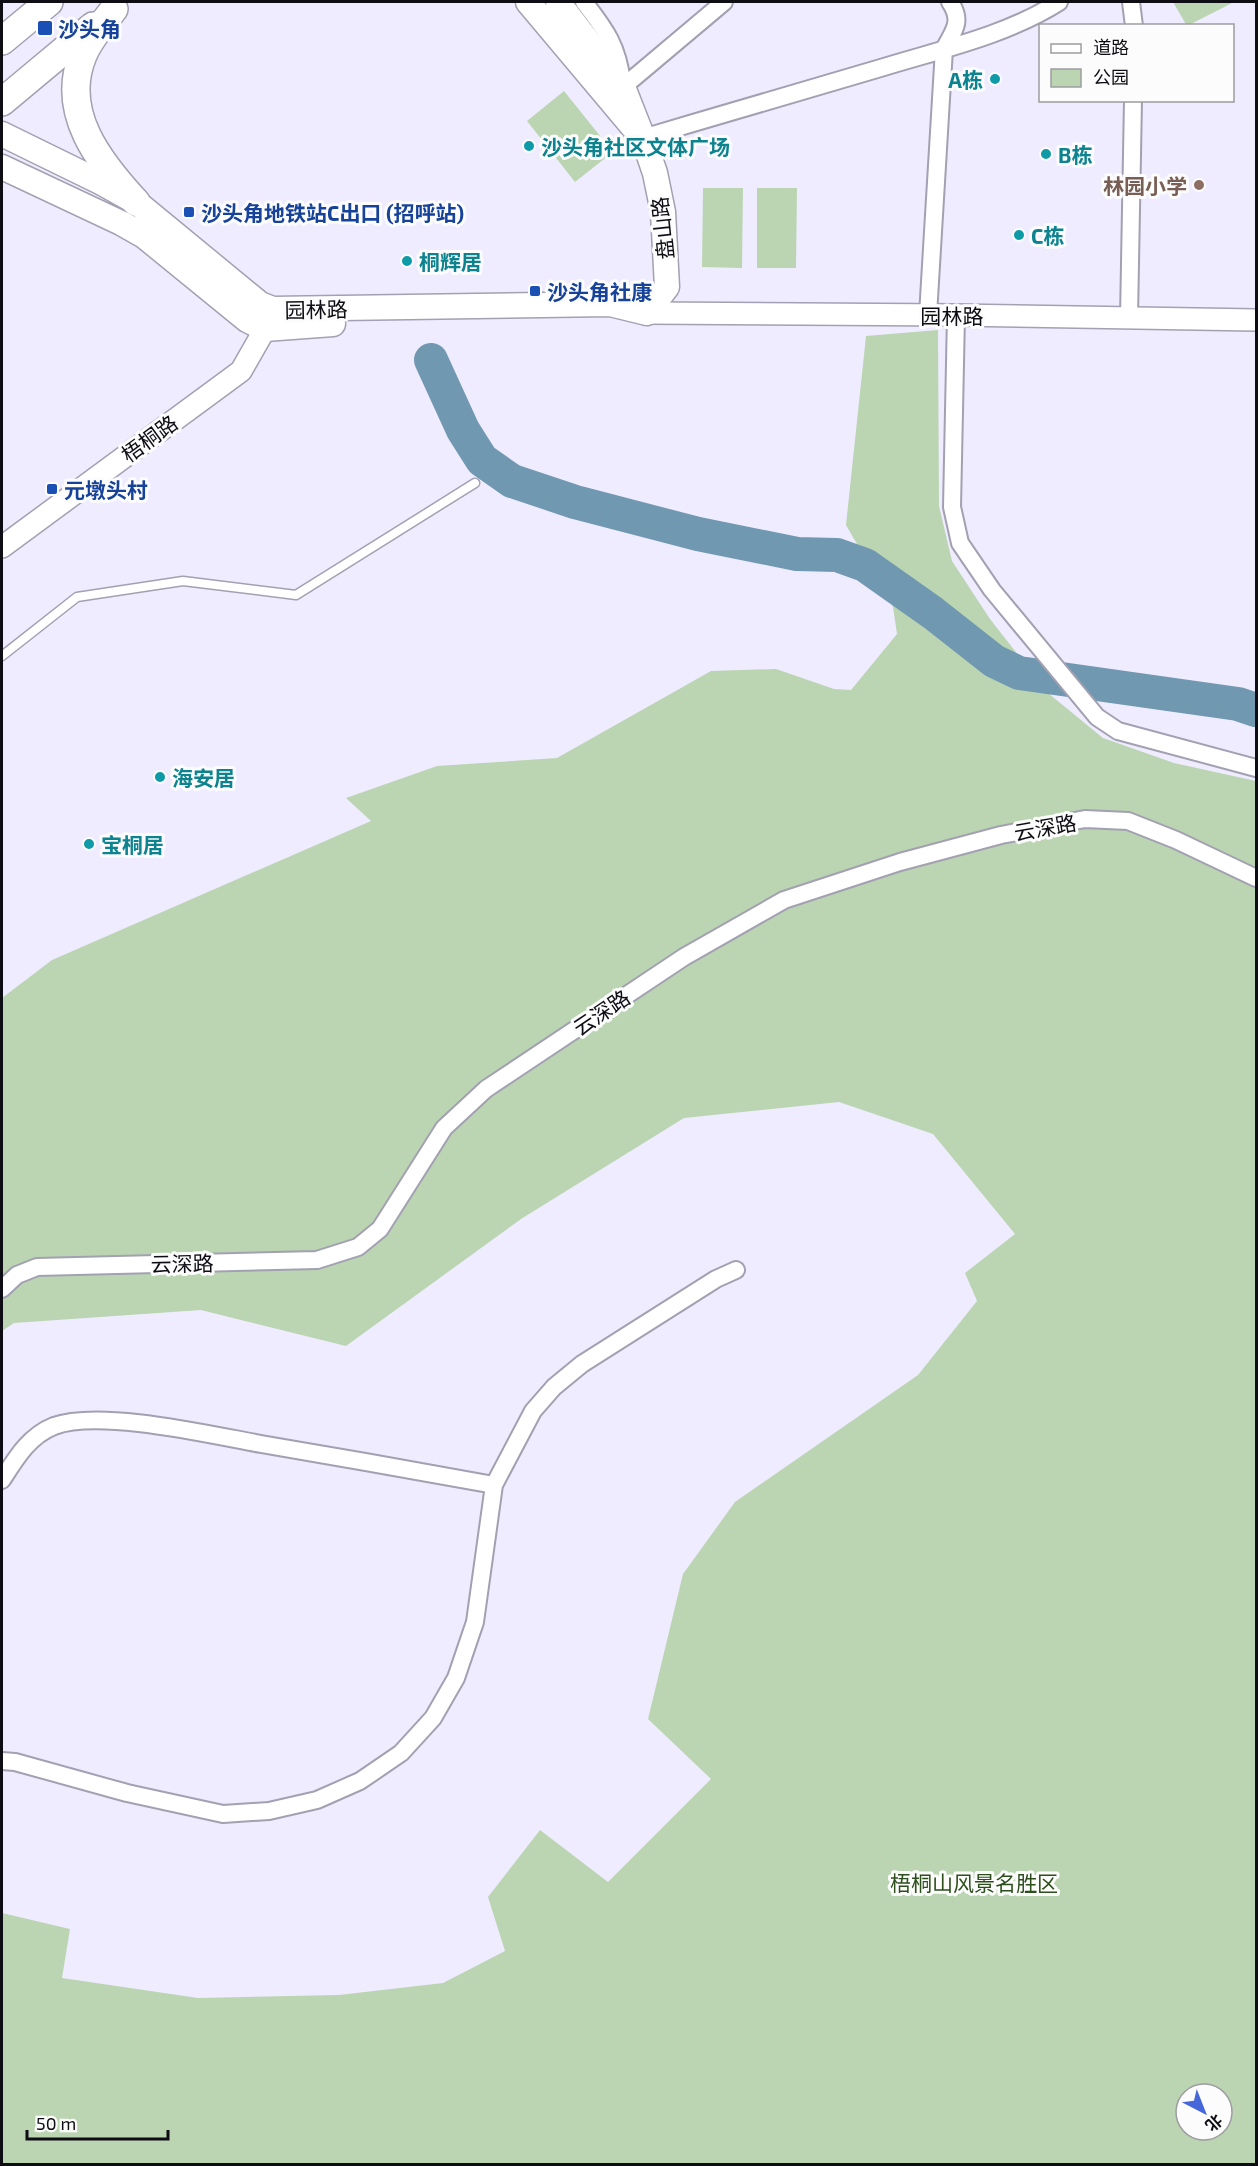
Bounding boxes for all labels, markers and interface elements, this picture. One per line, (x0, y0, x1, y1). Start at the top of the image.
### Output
place label: 沙头角 (58, 16, 121, 41)
marker: 沙头角 (36, 19, 54, 37)
legend (1039, 24, 1234, 102)
text: 道路 (1093, 36, 1129, 58)
text: 公园 (1093, 66, 1129, 88)
place label: A栋 (948, 67, 983, 92)
marker: A栋 (988, 72, 1002, 86)
place label: 沙头角社区文体广场 (541, 134, 730, 159)
marker: 沙头角社区文体广场 (522, 139, 536, 153)
place label: B栋 (1058, 142, 1092, 167)
marker: B栋 (1039, 147, 1053, 161)
place label: 林园小学 (1103, 173, 1187, 198)
marker: 林园小学 (1192, 178, 1206, 192)
street label: 盘山路 (646, 195, 678, 261)
place label: 沙头角地铁站C出口 (招呼站) (201, 200, 464, 225)
marker: 沙头角地铁站C出口 (招呼站) (182, 205, 196, 219)
place label: C栋 (1031, 223, 1064, 248)
marker: C栋 (1012, 228, 1026, 242)
place label: 桐辉居 (419, 249, 482, 274)
marker: 桐辉居 (400, 254, 414, 268)
place label: 沙头角社康 (547, 279, 652, 304)
marker: 沙头角社康 (528, 284, 542, 298)
street label: 园林路 (284, 296, 348, 322)
street label: 园林路 (921, 303, 984, 328)
street label: 梧桐路 (116, 409, 182, 467)
place label: 元墩头村 (64, 477, 148, 502)
marker: 元墩头村 (45, 482, 59, 496)
place label: 海安居 (172, 765, 235, 790)
marker: 海安居 (153, 770, 167, 784)
street label: 云深路 (1012, 809, 1078, 845)
place label: 宝桐居 (101, 832, 164, 857)
marker: 宝桐居 (82, 837, 96, 851)
street label: 云深路 (568, 984, 634, 1040)
street label: 云深路 (150, 1250, 214, 1276)
park label: 梧桐山风景名胜区 (890, 1870, 1058, 1895)
north arrow (1174, 2082, 1234, 2142)
scale bar (27, 2103, 168, 2141)
text: 北 (1202, 2111, 1227, 2136)
text: 50 m (36, 2112, 76, 2134)

